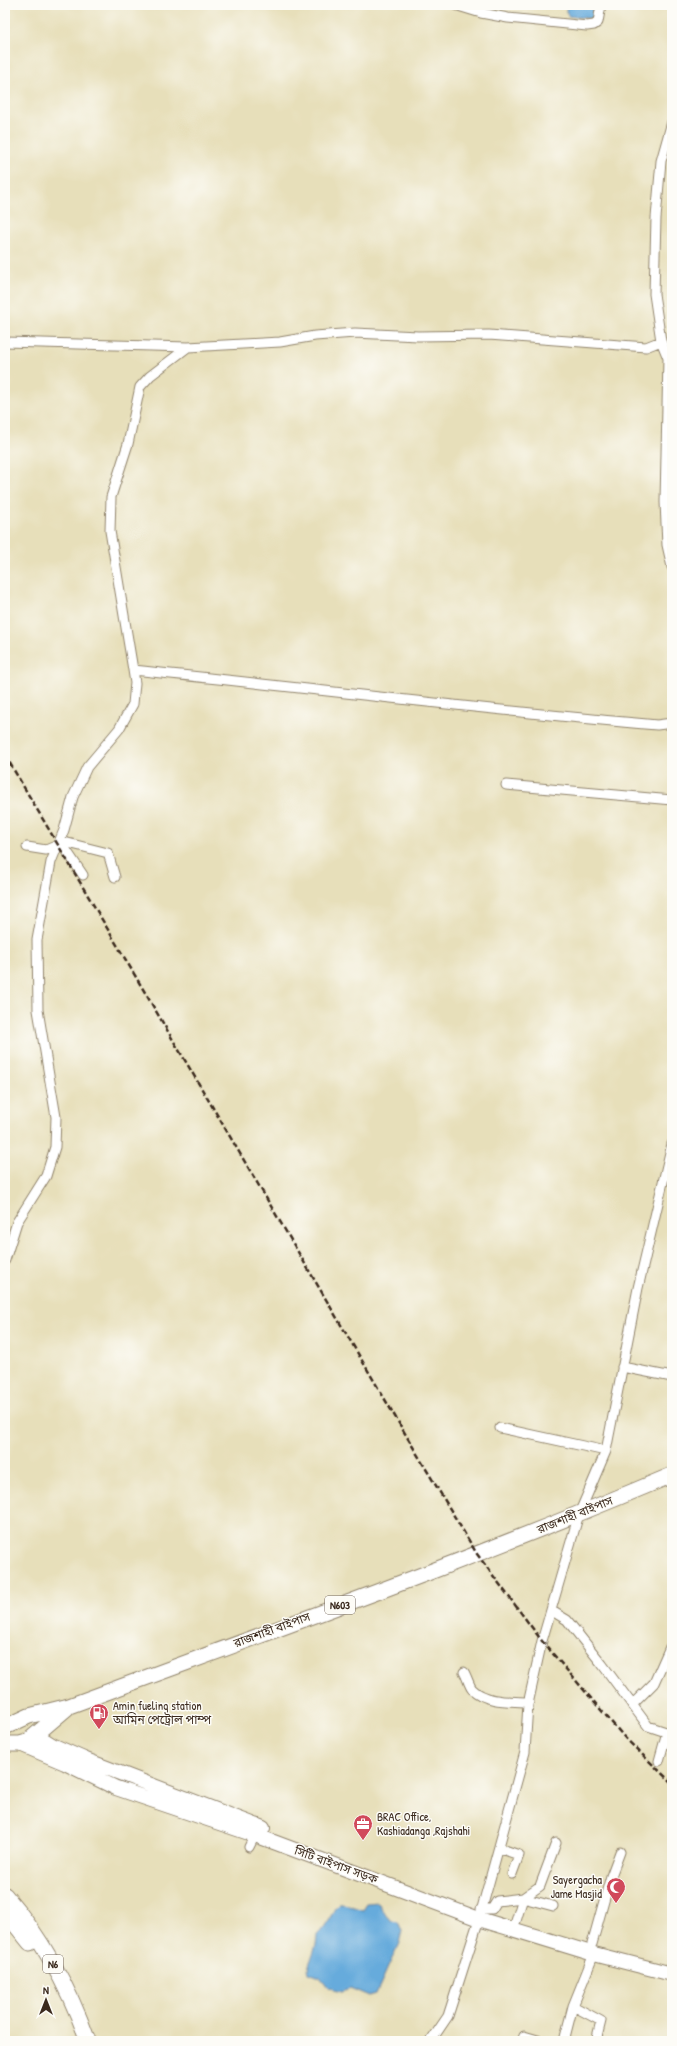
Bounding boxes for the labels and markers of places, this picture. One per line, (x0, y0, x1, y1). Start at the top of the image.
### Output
place label: Amin fueling station আমিন পেট্রোল পাম্প (112, 1697, 212, 1728)
fuel station icon: Amin fueling station আমিন পেট্রোল পাম্প (88, 1702, 110, 1730)
place label: BRAC Office, Kashiadanga ,Rajshahi (377, 1808, 470, 1839)
office icon: BRAC Office, Kashiadanga ,Rajshahi (352, 1813, 374, 1841)
place label: Sayergacha Jame Masjid (551, 1871, 602, 1902)
mosque icon: Sayergacha Jame Masjid (605, 1876, 627, 1904)

